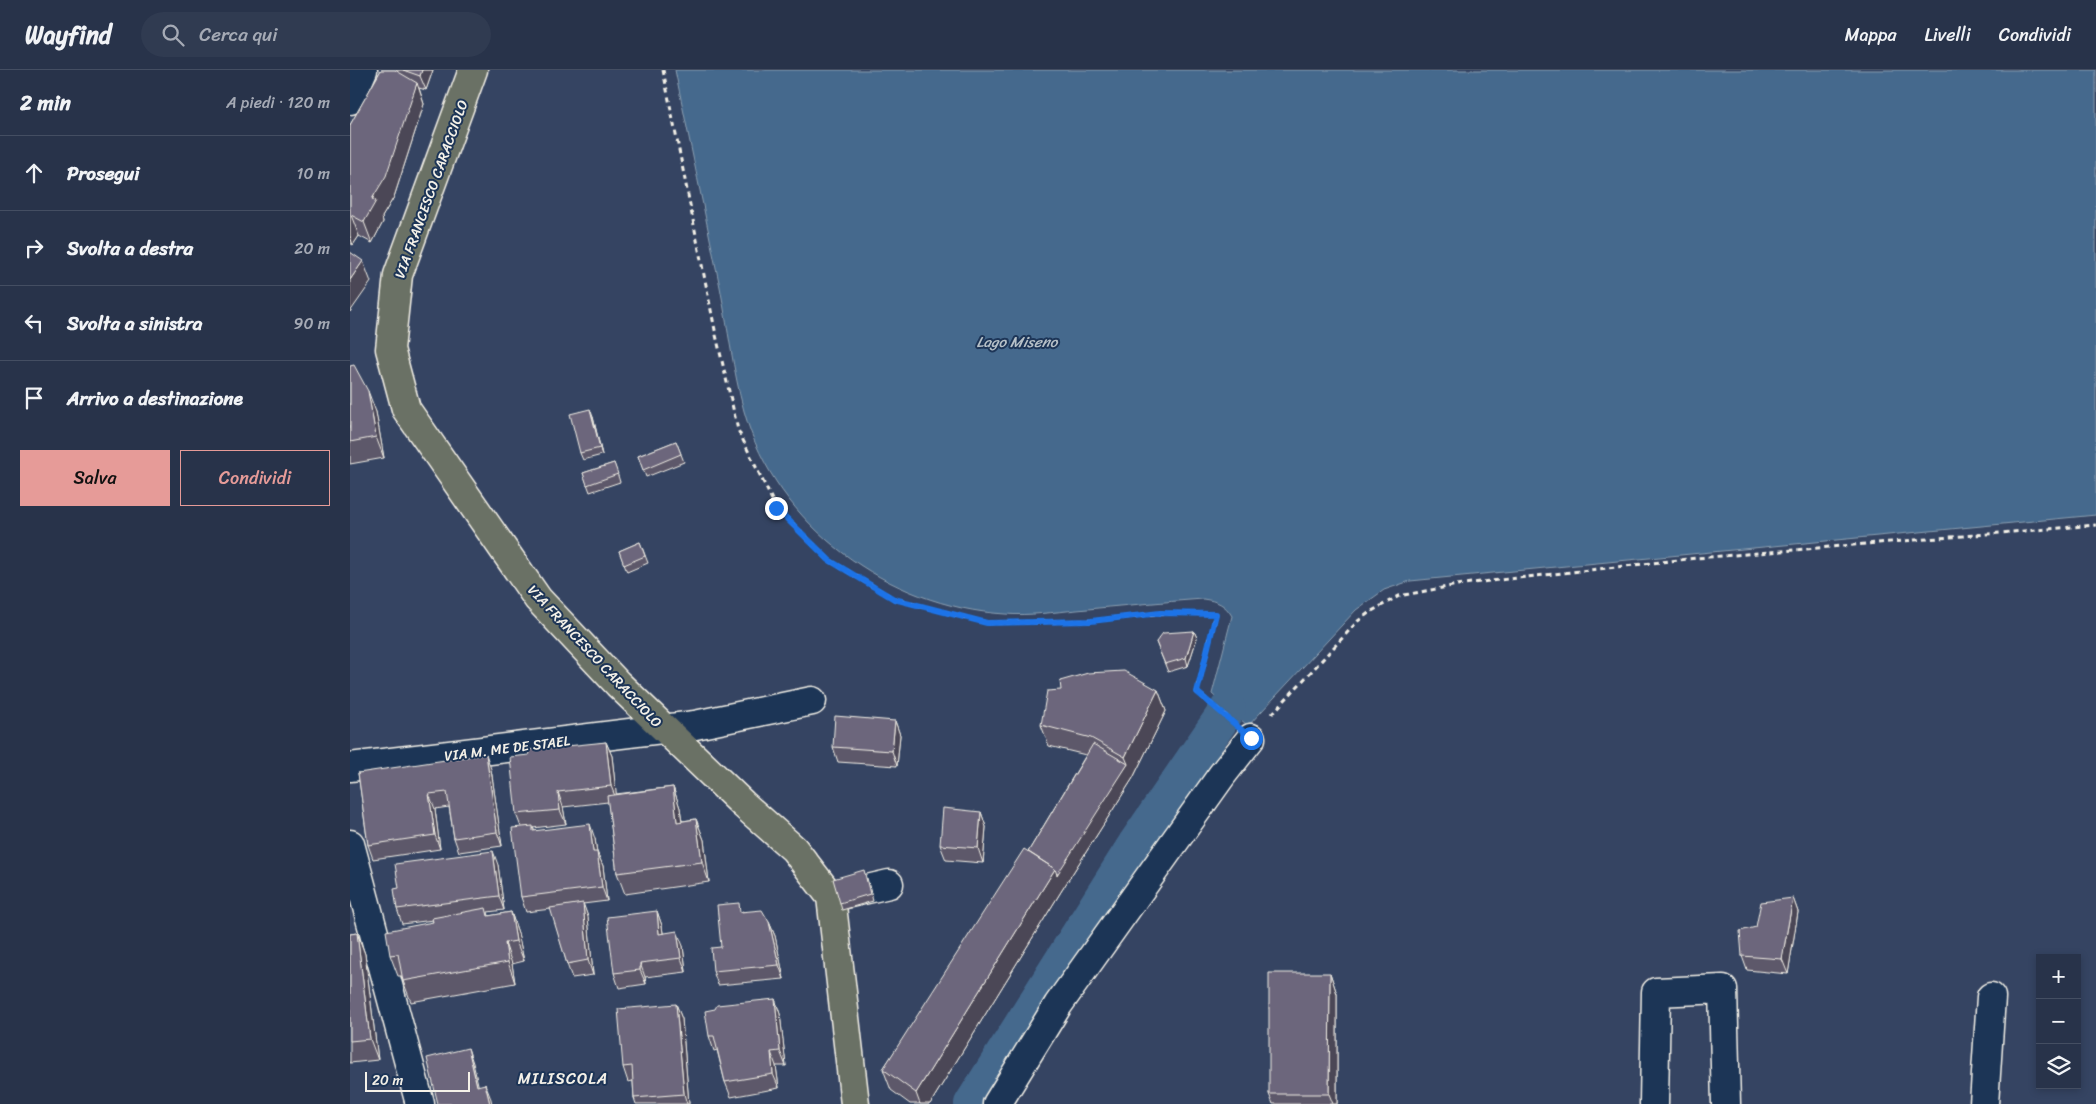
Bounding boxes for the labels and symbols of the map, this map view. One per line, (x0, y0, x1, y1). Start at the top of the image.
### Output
street label: VIA FRANCESCO CARACCIOLO (387, 96, 475, 282)
water label: Lago Miseno (977, 329, 1059, 355)
route end (765, 497, 788, 520)
street label: VIA FRANCESCO CARACCIOLO (521, 579, 668, 734)
route start (1240, 727, 1263, 750)
street label: VIA M. ME DE STAEL (443, 728, 572, 769)
district label: MILISCOLA (518, 1064, 608, 1093)
scale bar (365, 1069, 470, 1092)

